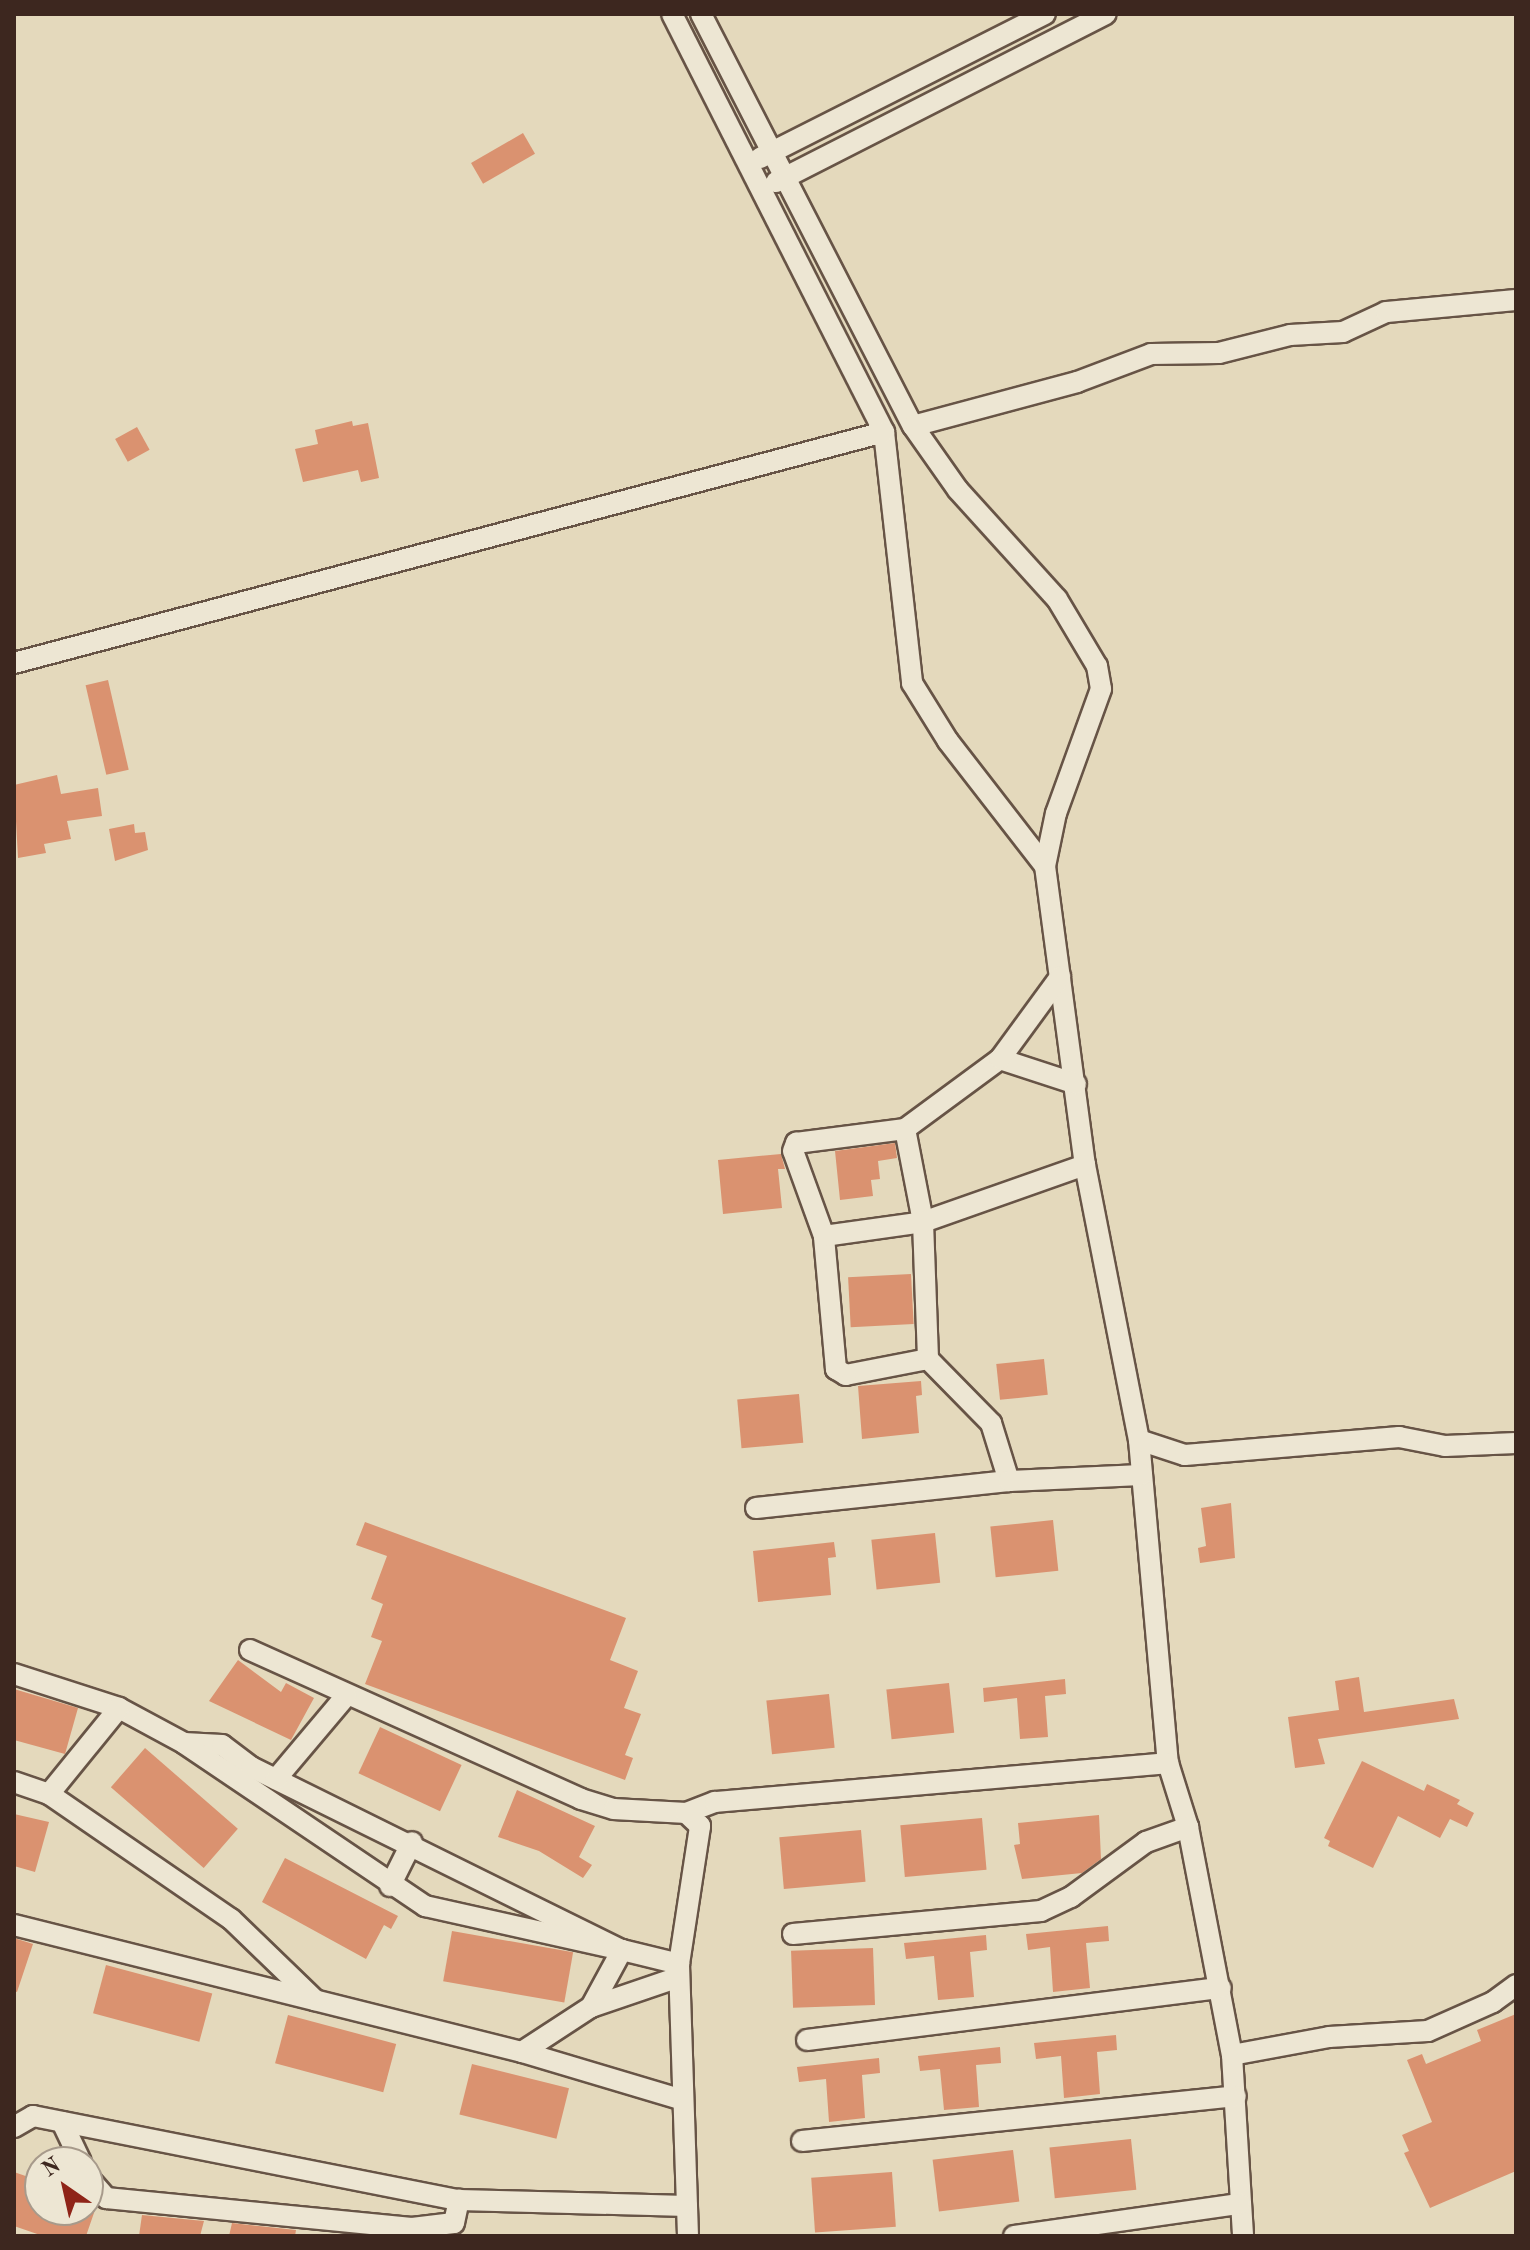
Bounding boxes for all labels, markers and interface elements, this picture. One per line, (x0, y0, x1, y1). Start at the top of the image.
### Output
north arrow (24, 2146, 104, 2226)
text: N (39, 2154, 65, 2182)

